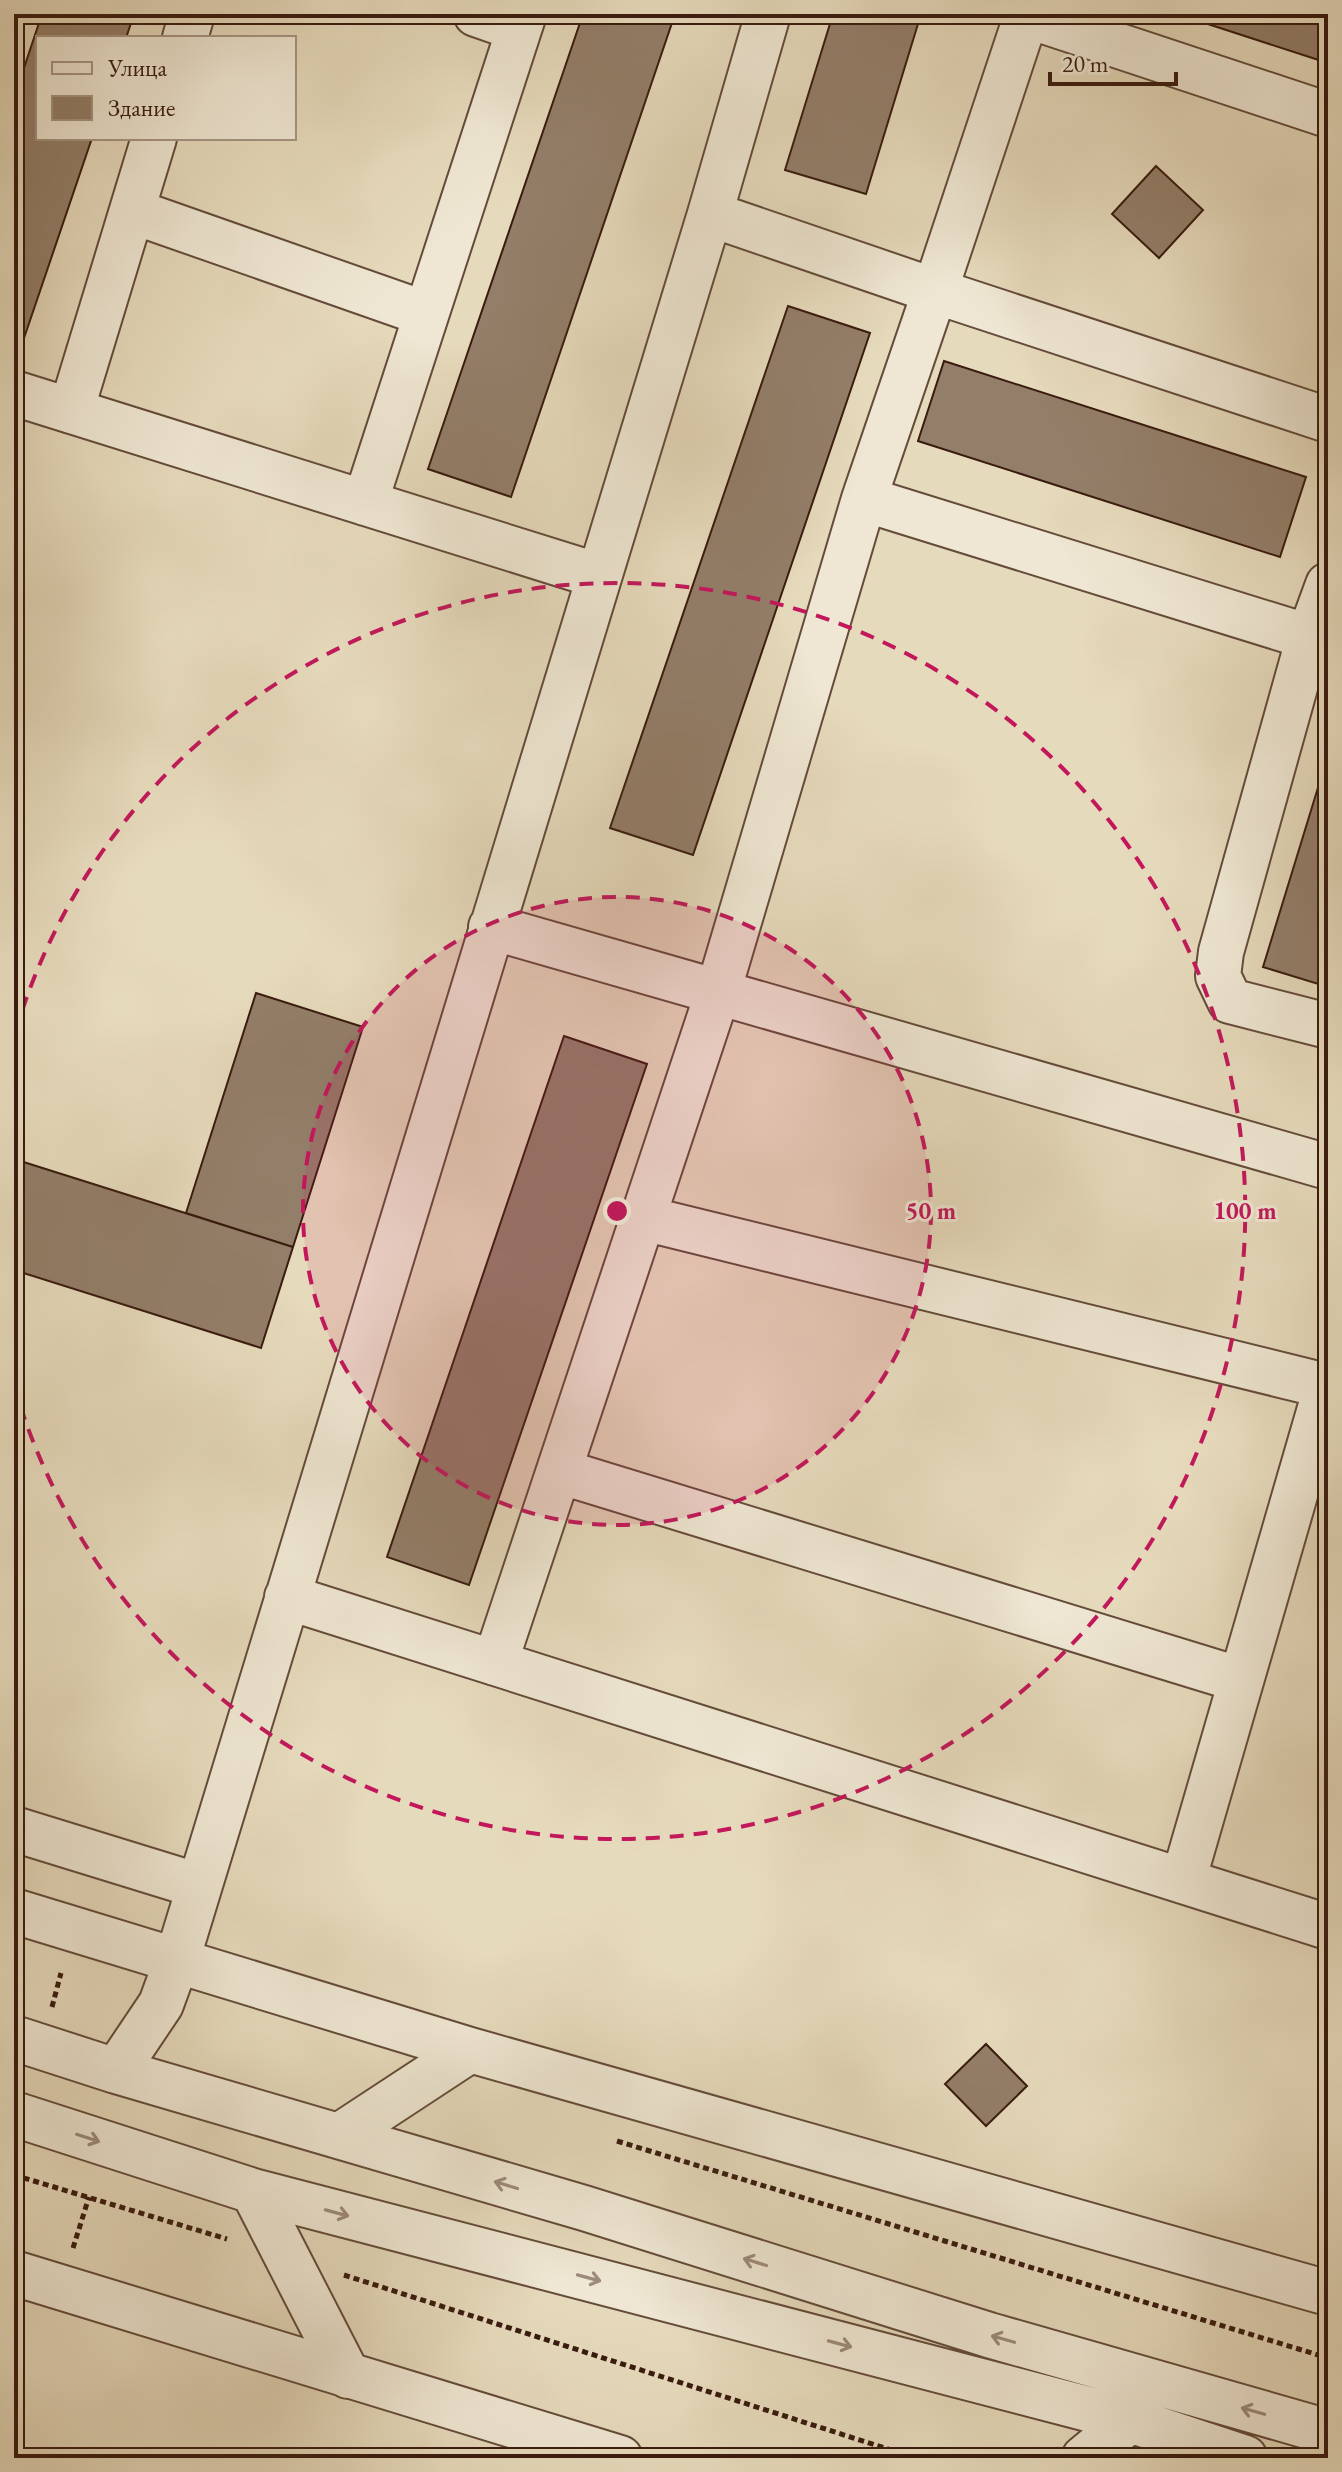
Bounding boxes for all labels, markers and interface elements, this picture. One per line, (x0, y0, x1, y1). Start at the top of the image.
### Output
legend (36, 36, 296, 140)
scale bar (1050, 36, 1176, 86)
text: 20 m (1062, 48, 1109, 79)
text: Улица (107, 52, 167, 83)
text: Здание (108, 92, 175, 123)
text: 50 m (906, 1195, 956, 1226)
text: 100 m (1213, 1195, 1277, 1226)
centre of rings (603, 1197, 631, 1225)
one-way arrow (75, 2131, 101, 2146)
one-way arrow (494, 2177, 520, 2192)
one-way arrow (324, 2206, 350, 2221)
one-way arrow (743, 2253, 768, 2268)
one-way arrow (575, 2272, 601, 2287)
one-way arrow (991, 2331, 1017, 2346)
one-way arrow (827, 2338, 853, 2353)
one-way arrow (1241, 2403, 1267, 2418)

